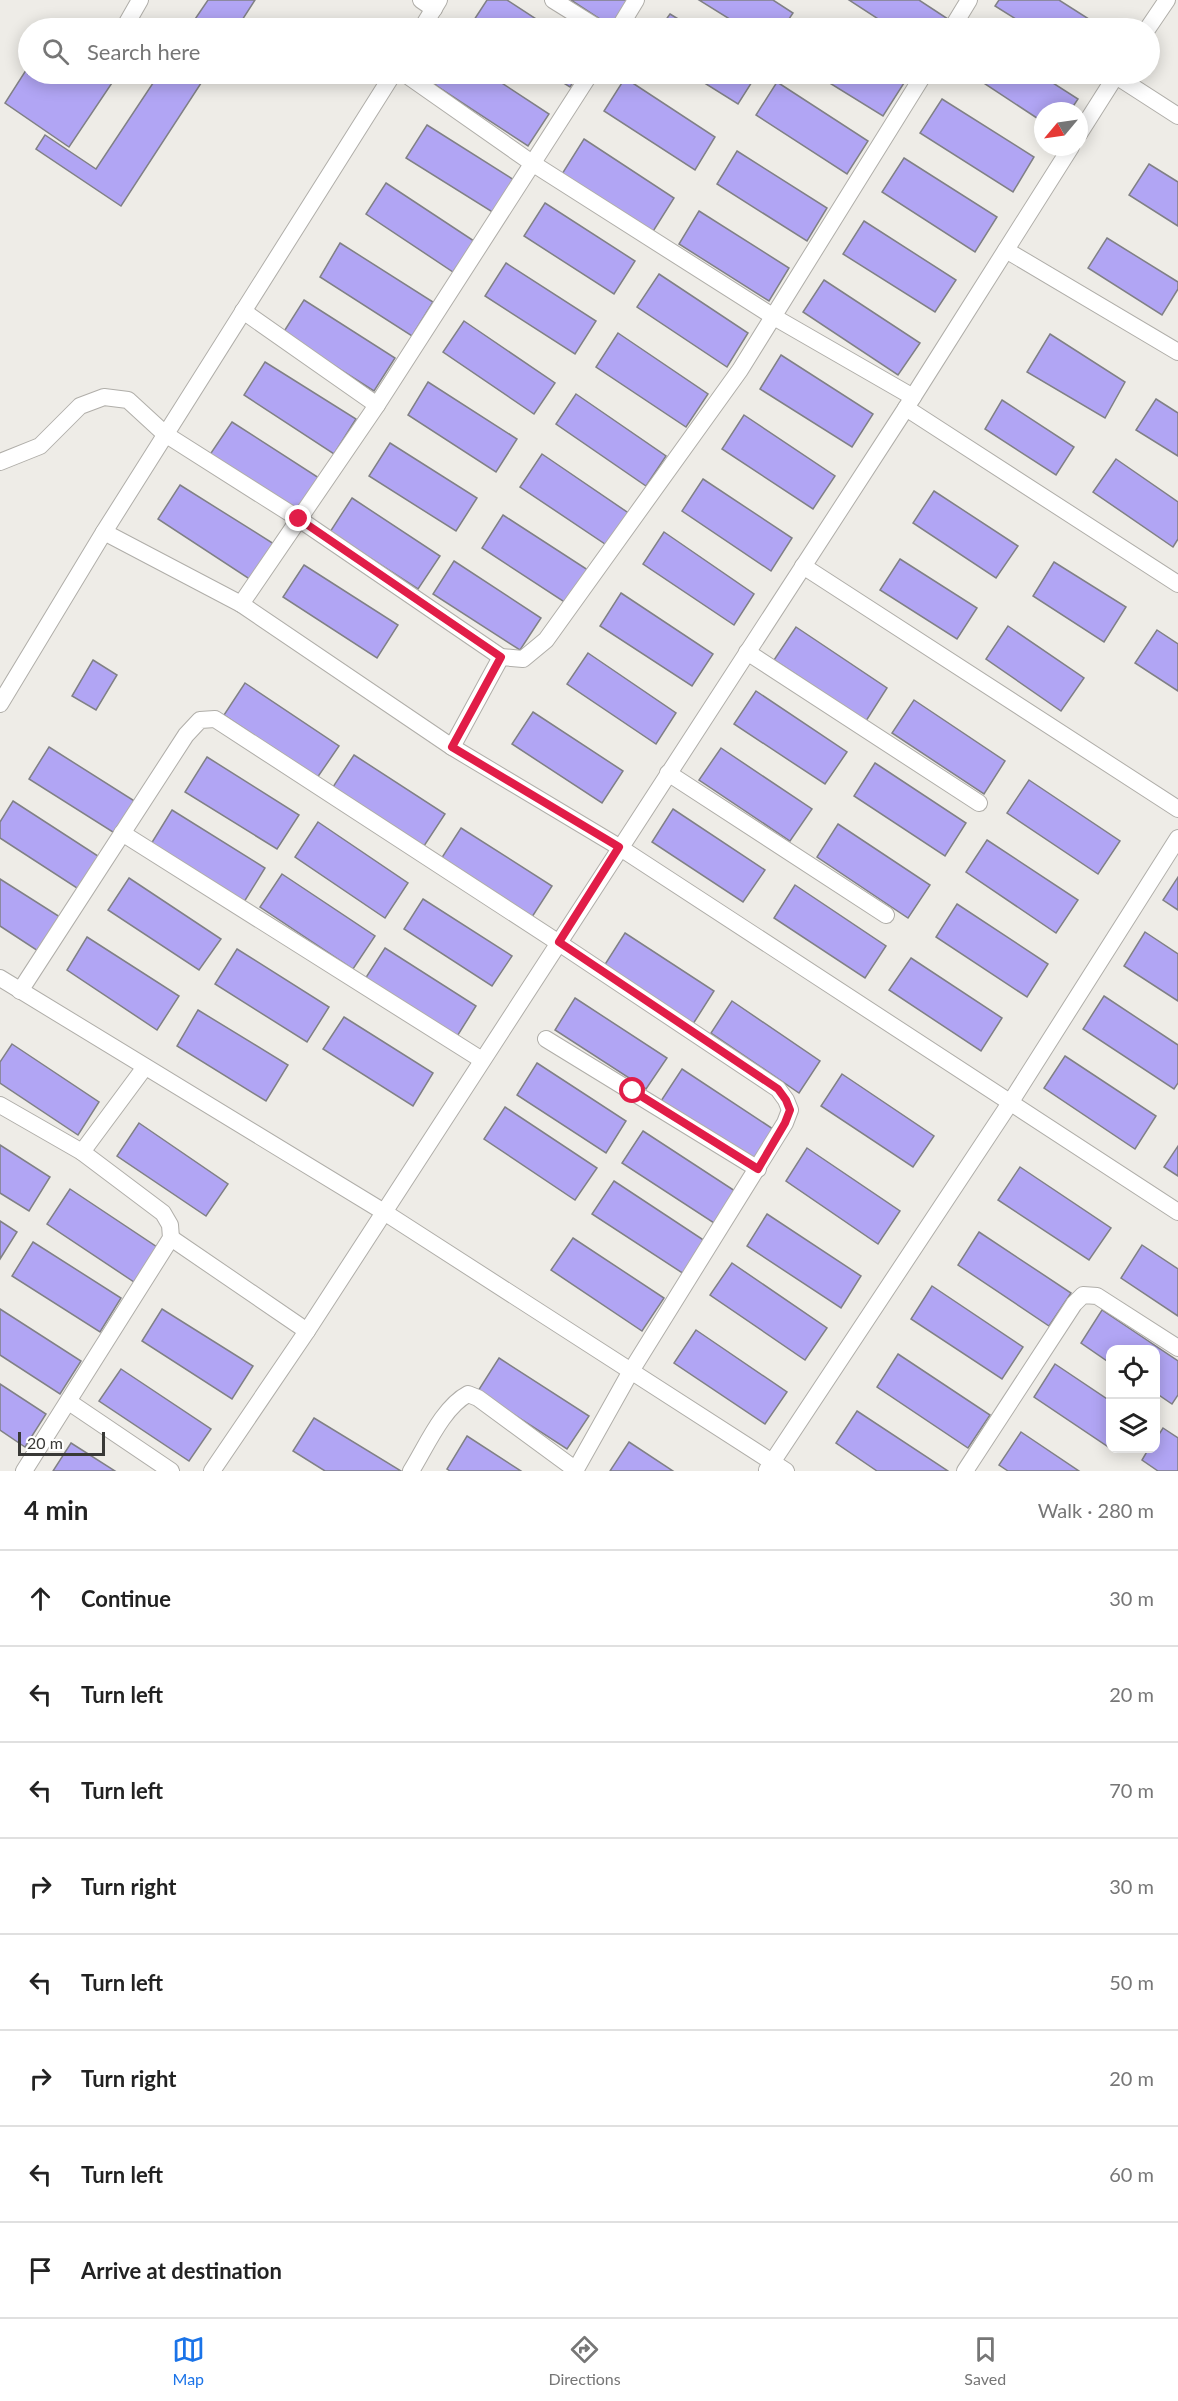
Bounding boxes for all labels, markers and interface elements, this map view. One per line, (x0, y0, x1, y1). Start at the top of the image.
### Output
search box (18, 18, 1160, 84)
icon: search (39, 35, 72, 68)
text: Search here (87, 38, 200, 65)
north arrow (1034, 102, 1088, 156)
route end (285, 505, 311, 531)
route start (619, 1077, 645, 1103)
map controls (1106, 1345, 1160, 1453)
button: locate (1106, 1345, 1160, 1399)
button: layers (1106, 1399, 1160, 1453)
scale bar (18, 1429, 105, 1456)
text: 20 m (27, 1433, 63, 1452)
text: 4 min (24, 1494, 88, 1526)
text: Walk · 280 m (1038, 1498, 1154, 1522)
icon: ahead (24, 1582, 57, 1615)
text: Continue (81, 1585, 171, 1612)
text: 30 m (1109, 1586, 1154, 1610)
icon: left (24, 1678, 57, 1711)
text: Turn left (81, 1681, 163, 1708)
text: 20 m (1109, 1682, 1154, 1706)
icon: left (24, 1774, 57, 1807)
text: Turn left (81, 1777, 163, 1804)
text: 70 m (1109, 1778, 1154, 1802)
icon: right (24, 1870, 57, 1903)
text: Turn right (81, 1873, 176, 1900)
text: 30 m (1109, 1874, 1154, 1898)
icon: left (24, 1966, 57, 1999)
text: Turn left (81, 1969, 163, 1996)
text: 50 m (1109, 1970, 1154, 1994)
icon: right (24, 2062, 57, 2095)
text: Turn right (81, 2065, 176, 2092)
text: 20 m (1109, 2066, 1154, 2090)
icon: left (24, 2158, 57, 2191)
text: Turn left (81, 2161, 163, 2188)
text: 60 m (1109, 2162, 1154, 2186)
icon: arrive (24, 2254, 57, 2287)
text: Arrive at destination (81, 2257, 282, 2284)
tab: Map (172, 2333, 205, 2388)
tab: Directions (548, 2333, 621, 2388)
tab: Saved (964, 2333, 1006, 2388)

